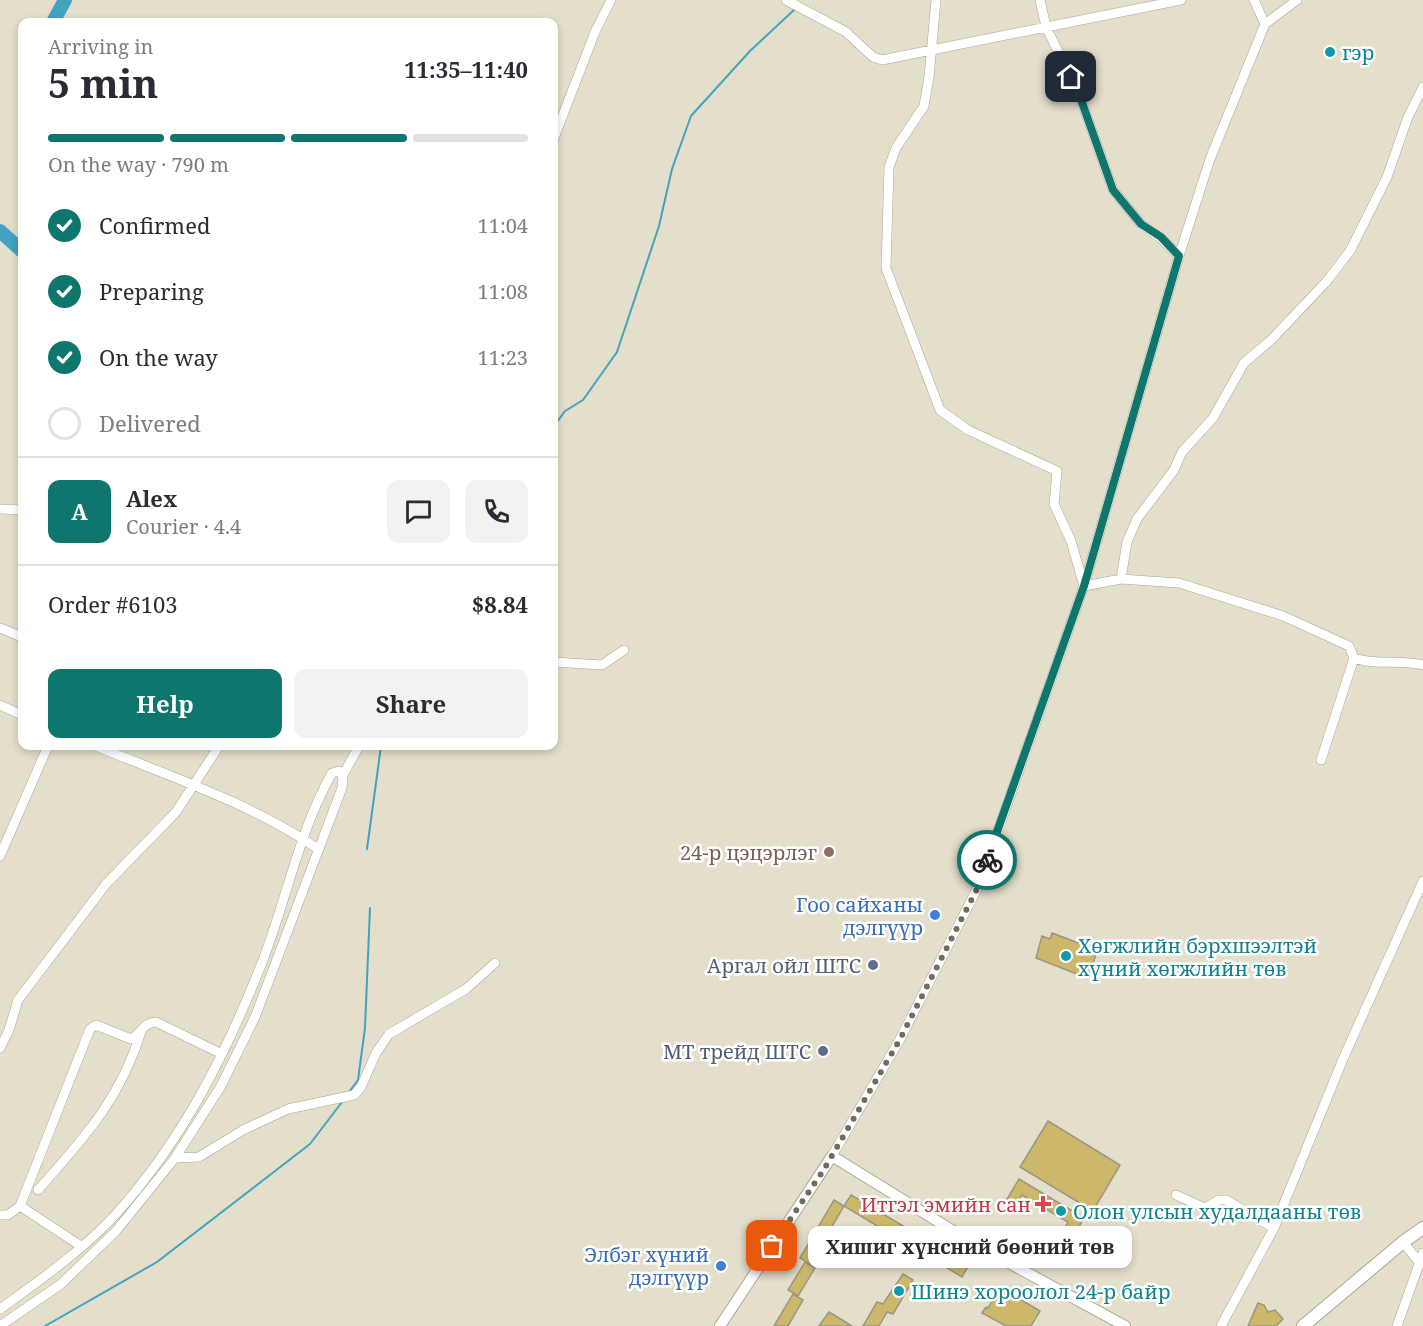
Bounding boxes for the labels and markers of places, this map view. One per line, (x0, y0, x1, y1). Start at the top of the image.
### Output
place label: гэр (1342, 39, 1374, 66)
marker: гэр (1323, 45, 1337, 59)
pin (1045, 51, 1096, 102)
place label: 24-р цэцэрлэг (680, 839, 817, 866)
marker: 24-р цэцэрлэг (822, 845, 836, 859)
place label: Гоо сайханы дэлгүүр (796, 891, 923, 941)
marker: Гоо сайханы дэлгүүр (928, 908, 942, 922)
place label: Хөгжлийн бэрхшээлтэй хүний хөгжлийн төв (1078, 932, 1317, 982)
marker: Хөгжлийн бэрхшээлтэй хүний хөгжлийн төв (1059, 949, 1073, 963)
place label: Аргал ойл ШТС (707, 952, 861, 979)
marker: Аргал ойл ШТС (866, 958, 880, 972)
place label: МТ трейд ШТС (663, 1038, 811, 1065)
marker: МТ трейд ШТС (816, 1044, 830, 1058)
place label: Итгэл эмийн сан (861, 1191, 1031, 1218)
marker: Итгэл эмийн сан (1036, 1197, 1050, 1211)
place label: Олон улсын худалдааны төв (1073, 1198, 1361, 1225)
marker: Олон улсын худалдааны төв (1054, 1204, 1068, 1218)
pin (746, 1220, 797, 1271)
callout: Хишиг хүнсний бөөний төв (808, 1225, 1132, 1267)
place label: Элбэг хүний дэлгүүр (584, 1241, 709, 1291)
marker: Элбэг хүний дэлгүүр (714, 1259, 728, 1273)
place label: Шинэ хороолол 24-р байр (911, 1278, 1170, 1305)
marker: Шинэ хороолол 24-р байр (892, 1284, 906, 1298)

